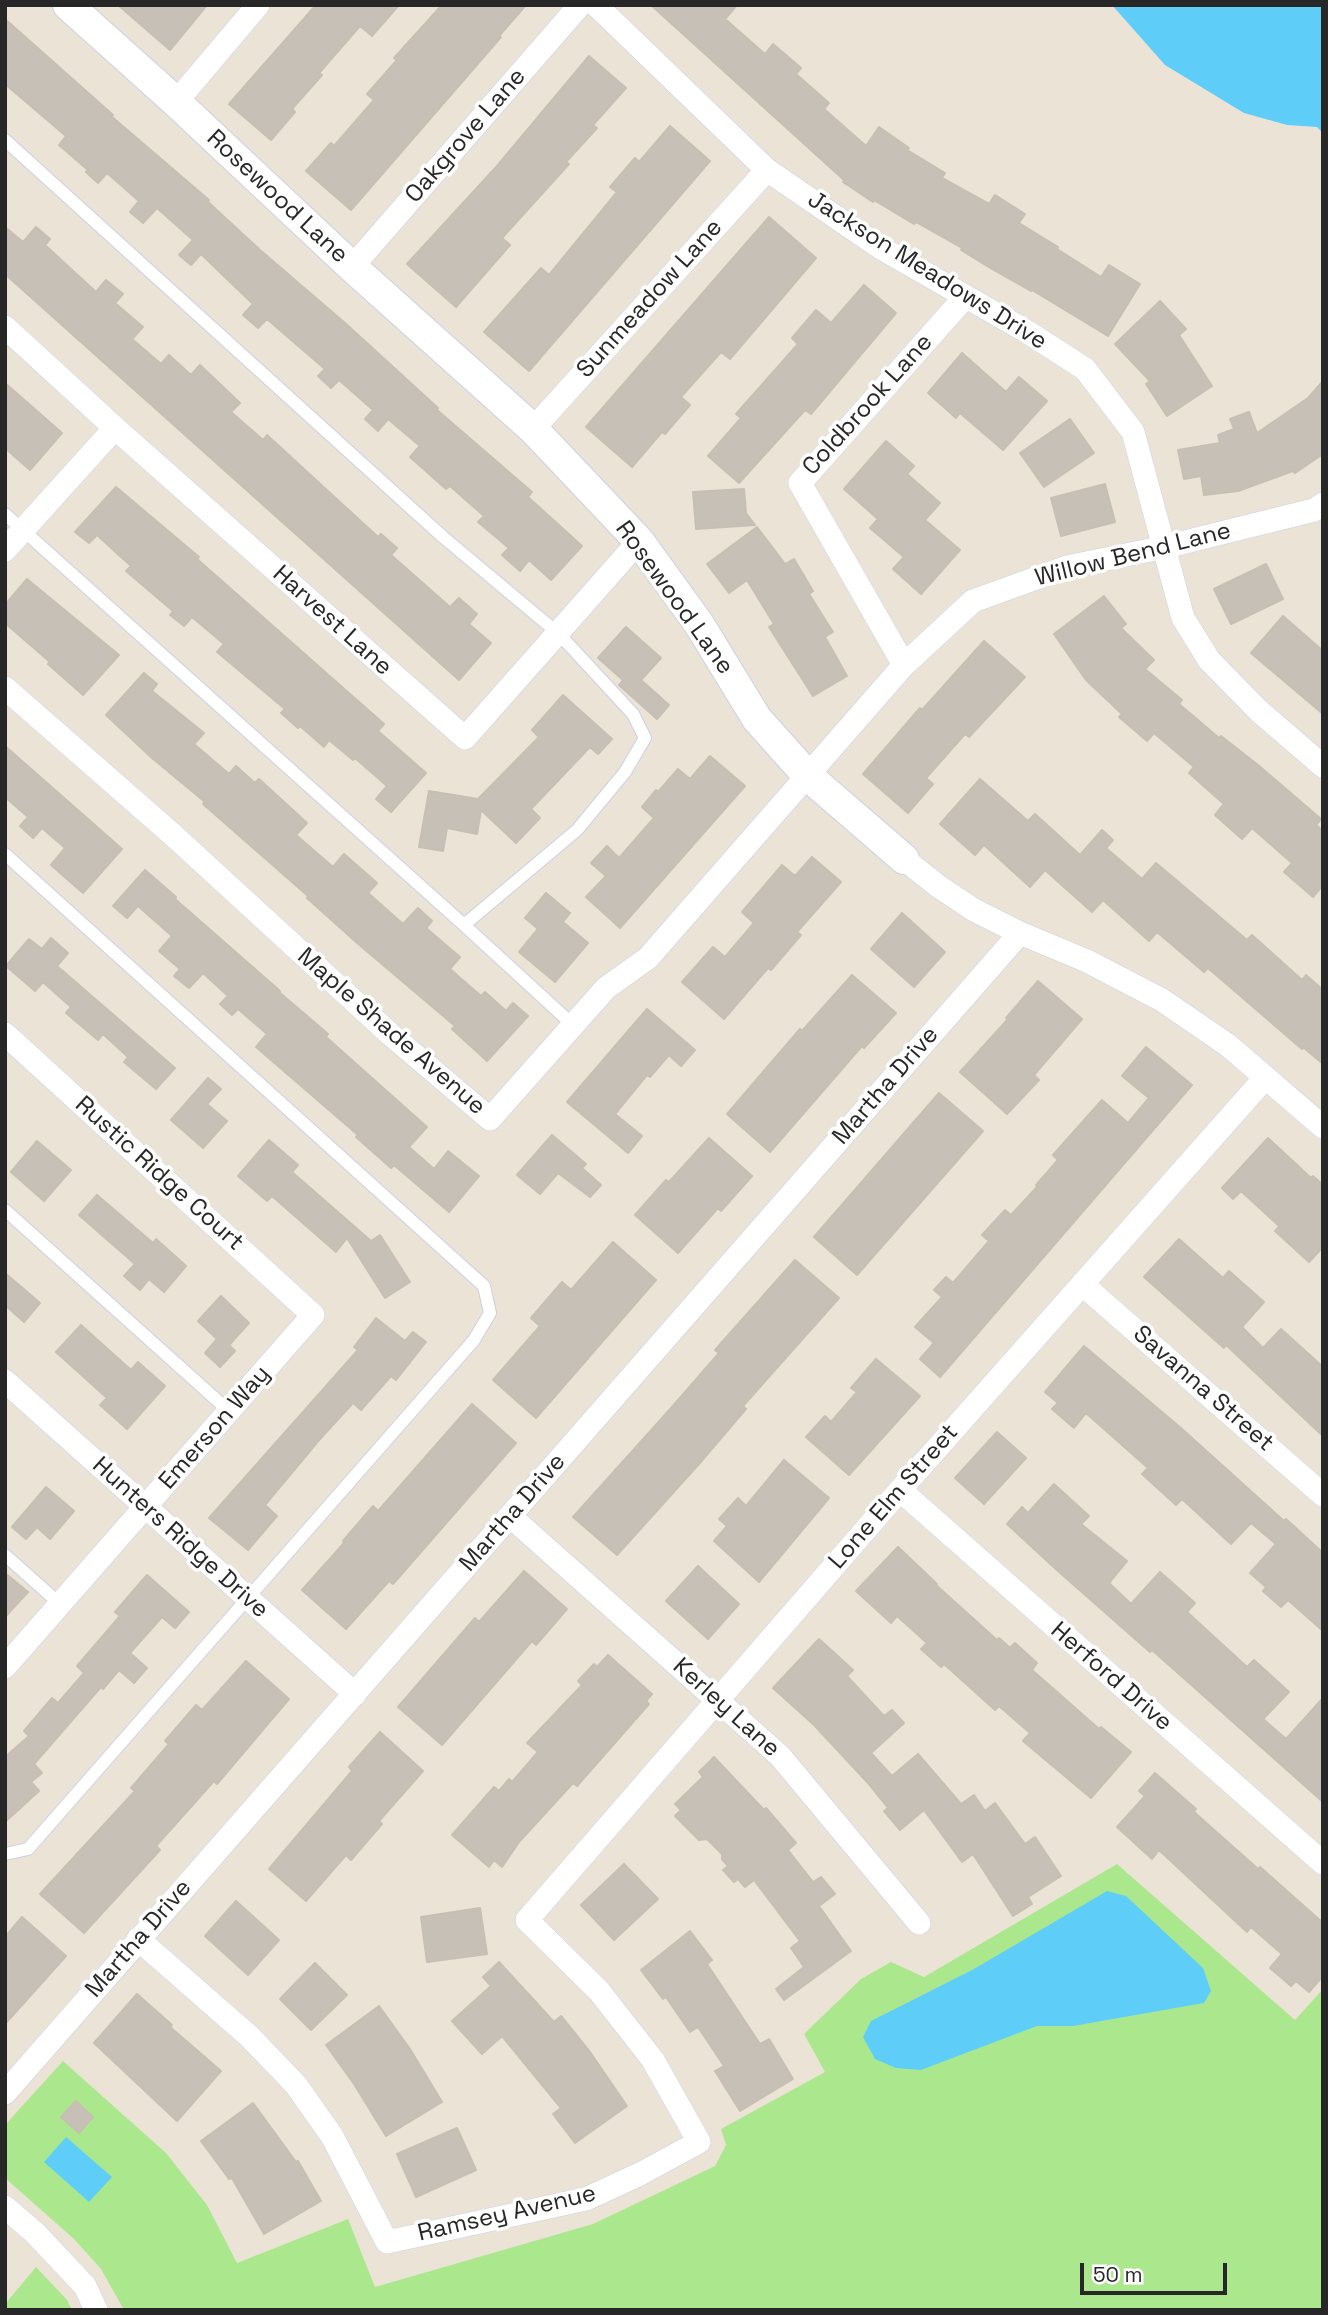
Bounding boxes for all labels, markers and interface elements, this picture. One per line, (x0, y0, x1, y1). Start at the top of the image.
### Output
street label: Oakgrove Lane (400, 63, 532, 209)
street label: Rosewood Lane (200, 124, 354, 270)
street label: Jackson Meadows Drive (802, 186, 1052, 356)
street label: Sunmeadow Lane (571, 214, 729, 384)
street label: Coldbrook Lane (797, 328, 939, 482)
street label: Rosewood Lane (609, 516, 739, 680)
street label: Willow Bend Lane (1032, 517, 1234, 593)
street label: Harvest Lane (266, 560, 398, 682)
street label: Maple Shade Avenue (291, 942, 491, 1122)
street label: Martha Drive (827, 1021, 945, 1151)
street label: Rustic Ridge Court (69, 1091, 249, 1257)
street label: Savanna Street (1127, 1320, 1279, 1458)
street label: Emerson Way (153, 1360, 277, 1496)
street label: Lone Elm Street (823, 1419, 965, 1575)
street label: Martha Drive (454, 1448, 572, 1578)
street label: Hunters Ridge Drive (86, 1451, 274, 1625)
street label: Herford Drive (1044, 1616, 1178, 1738)
street label: Kerley Lane (667, 1652, 785, 1764)
street label: Martha Drive (80, 1874, 198, 2004)
street label: Ramsey Avenue (415, 2179, 599, 2249)
scale bar (1083, 2248, 1230, 2292)
text: 50 m (1093, 2261, 1143, 2288)

